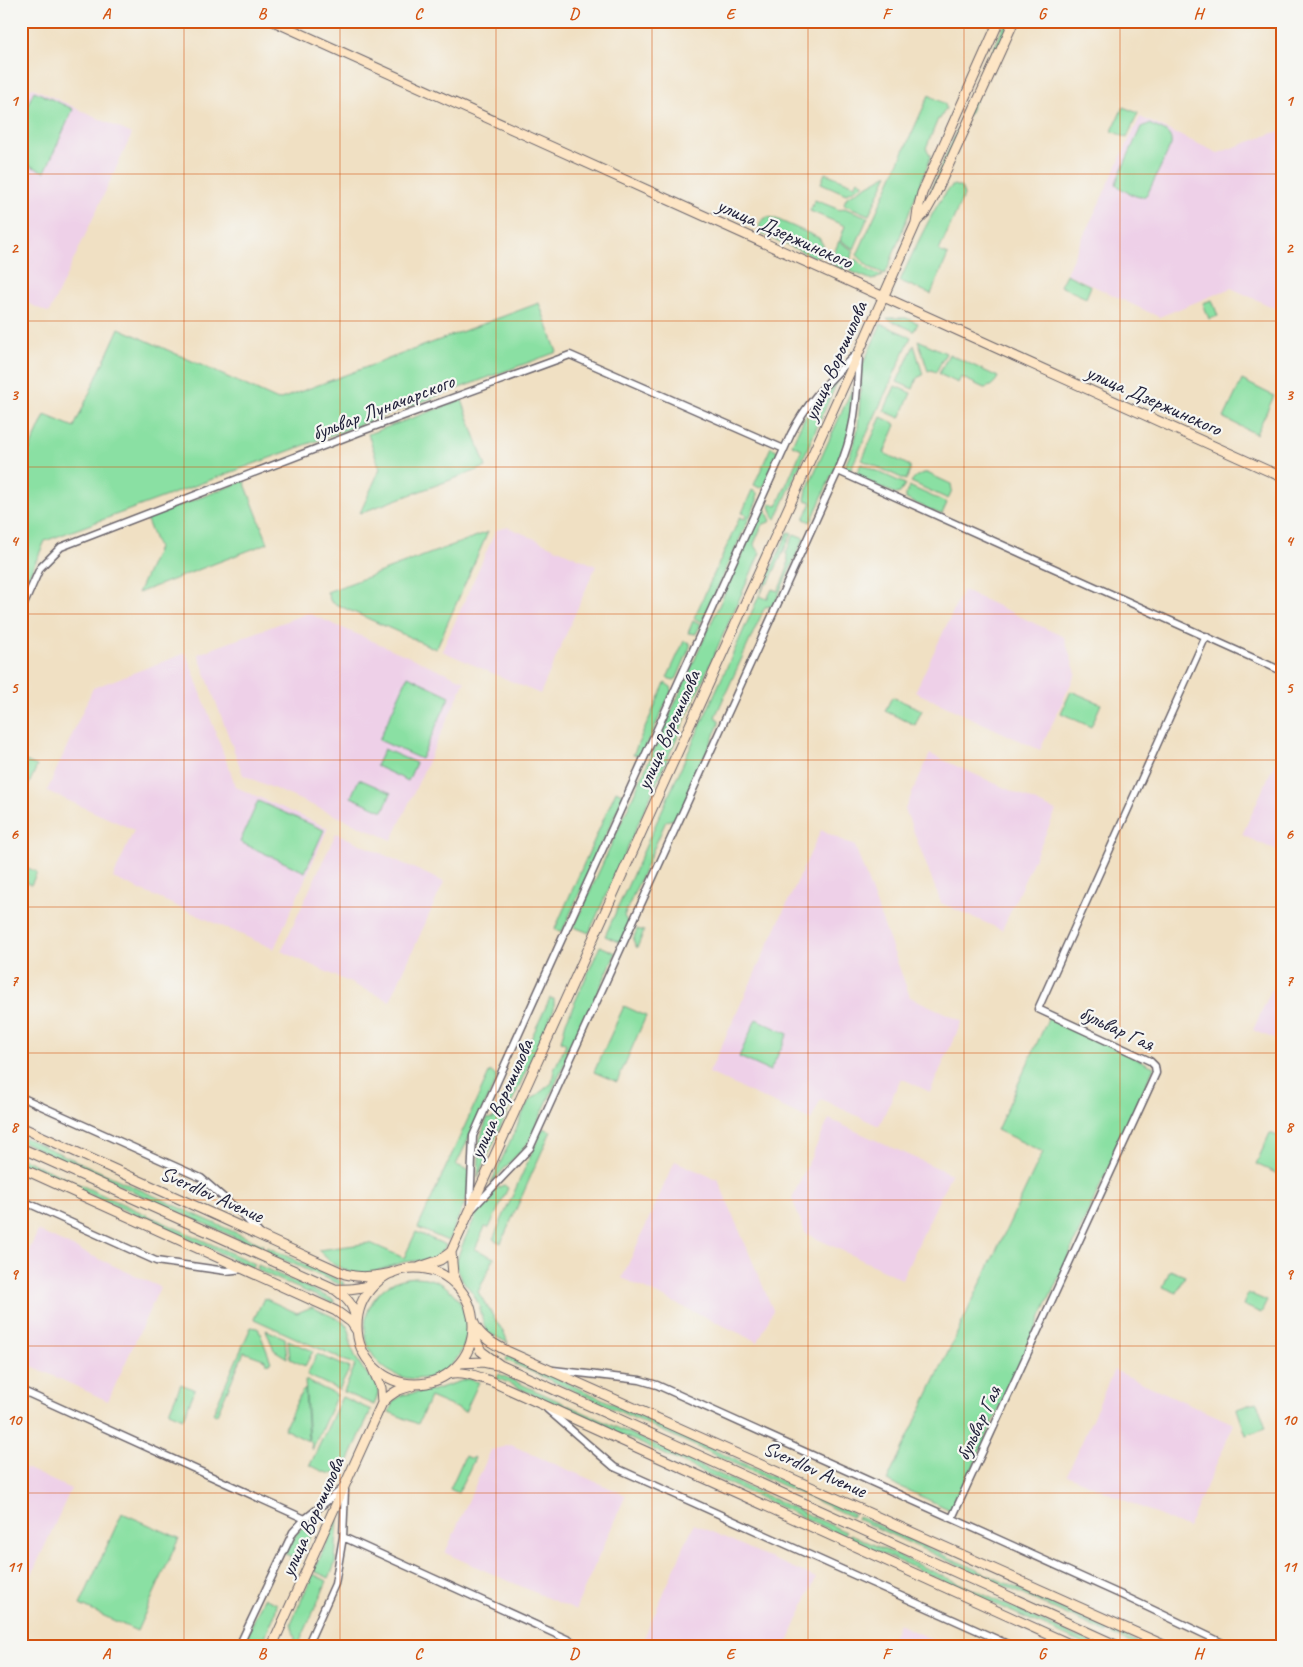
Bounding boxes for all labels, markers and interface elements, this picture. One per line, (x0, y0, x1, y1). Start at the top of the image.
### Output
text: A (102, 4, 112, 24)
text: B (258, 4, 268, 24)
text: C (414, 4, 424, 24)
text: D (569, 4, 580, 24)
text: E (726, 4, 737, 24)
text: F (882, 4, 893, 24)
text: G (1038, 4, 1048, 24)
text: H (1193, 4, 1205, 24)
text: 1 (10, 91, 19, 111)
text: 1 (1285, 91, 1294, 111)
street label: улица Дзержинского (711, 191, 858, 275)
text: 2 (10, 238, 19, 258)
text: 2 (1285, 238, 1294, 258)
street label: улица Ворошилова (796, 296, 874, 427)
street label: улица Дзержинского (1080, 358, 1227, 442)
street label: бульвар Луначарского (308, 367, 459, 446)
text: 3 (10, 385, 19, 405)
text: 3 (1285, 385, 1294, 405)
text: 4 (10, 531, 19, 551)
text: 4 (1285, 531, 1294, 551)
street label: улица Ворошилова (629, 665, 707, 796)
text: 5 (11, 678, 20, 698)
text: 5 (1286, 678, 1295, 698)
text: 6 (10, 824, 19, 844)
text: 6 (1285, 824, 1294, 844)
text: 7 (10, 971, 19, 991)
text: 7 (1285, 971, 1294, 991)
street label: бульвар Гая (1076, 999, 1160, 1057)
street label: улица Ворошилова (462, 1034, 540, 1165)
text: 8 (10, 1117, 19, 1137)
text: 8 (1285, 1117, 1294, 1137)
street label: Sverdlov Avenue (157, 1160, 269, 1229)
text: 9 (10, 1264, 19, 1284)
text: 9 (1285, 1264, 1294, 1284)
street label: бульвар Гая (949, 1380, 1007, 1464)
text: 10 (7, 1410, 23, 1430)
text: 10 (1282, 1410, 1298, 1430)
street label: Sverdlov Avenue (760, 1435, 872, 1504)
street label: улица Ворошилова (273, 1452, 351, 1583)
text: 11 (7, 1557, 23, 1577)
text: 11 (1282, 1557, 1298, 1577)
text: A (102, 1644, 112, 1664)
text: B (258, 1644, 268, 1664)
text: C (414, 1644, 424, 1664)
text: D (569, 1644, 580, 1664)
text: E (726, 1644, 737, 1664)
text: F (882, 1644, 893, 1664)
text: G (1038, 1644, 1048, 1664)
text: H (1193, 1644, 1205, 1664)

